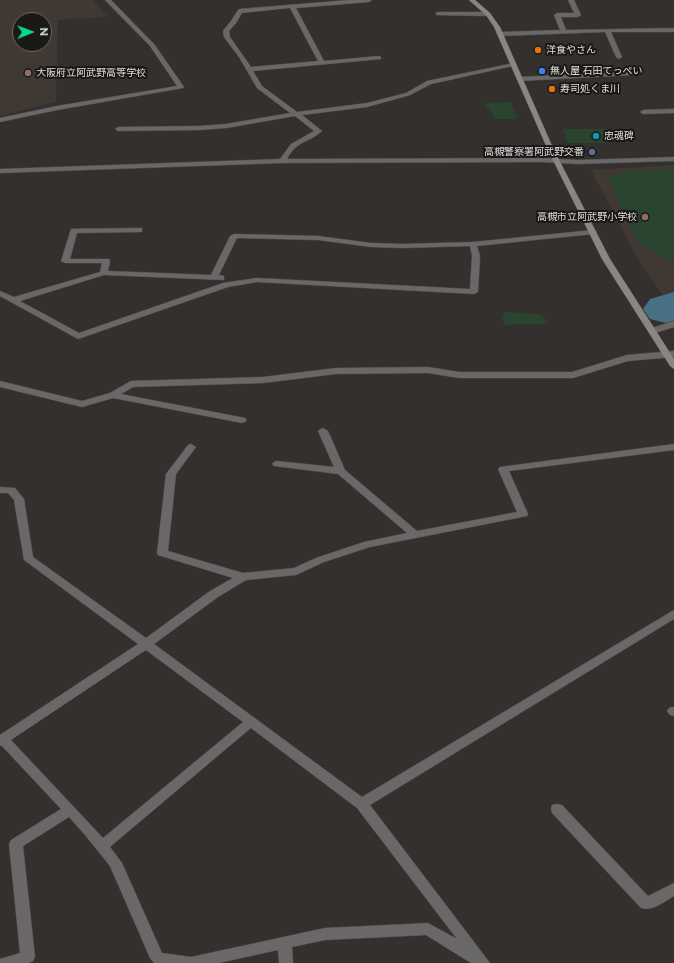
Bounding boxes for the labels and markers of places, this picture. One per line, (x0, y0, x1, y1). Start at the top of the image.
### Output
place label: 洋食やさん (546, 44, 596, 56)
marker: 洋食やさん (533, 45, 543, 55)
place label: 無人屋 石田てっぺい (550, 65, 643, 77)
marker: 無人屋 石田てっぺい (537, 66, 547, 76)
place label: 大阪府立阿武野高等学校 (36, 67, 146, 79)
marker: 大阪府立阿武野高等学校 (23, 68, 33, 78)
place label: 寿司処くま川 (560, 83, 620, 95)
marker: 寿司処くま川 (547, 84, 557, 94)
place label: 忠魂碑 (604, 130, 634, 142)
marker: 忠魂碑 (591, 131, 601, 141)
place label: 高槻警察署阿武野交番 (484, 146, 584, 158)
marker: 高槻警察署阿武野交番 (587, 147, 597, 157)
place label: 高槻市立阿武野小学校 (537, 211, 637, 223)
marker: 高槻市立阿武野小学校 (640, 212, 650, 222)

